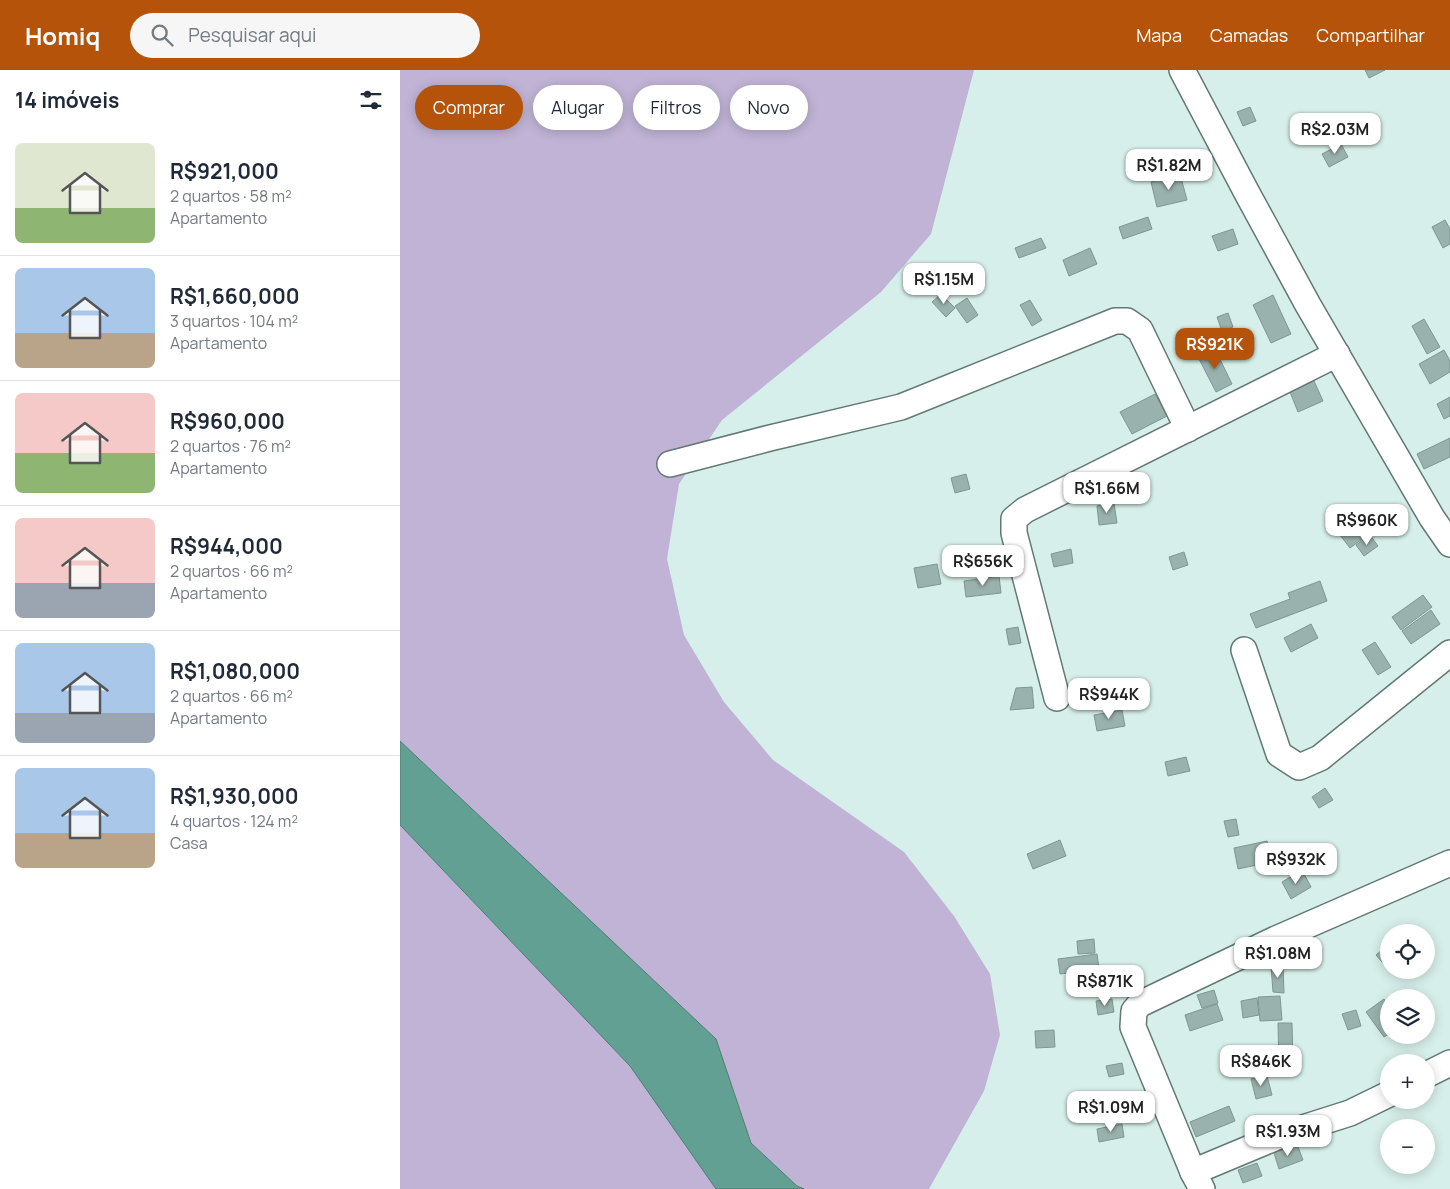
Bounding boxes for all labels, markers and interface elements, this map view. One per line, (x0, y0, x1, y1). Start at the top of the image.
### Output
search box (130, 13, 480, 58)
text: Homiq (25, 19, 100, 52)
icon: search (148, 21, 176, 49)
text: Pesquisar aqui (188, 22, 316, 48)
text: Mapa (1136, 23, 1182, 47)
text: Camadas (1210, 23, 1288, 47)
text: Compartilhar (1316, 23, 1425, 47)
chip: Comprar (415, 85, 523, 130)
chip: Alugar (533, 85, 623, 130)
chip: Filtros (633, 85, 720, 130)
chip: Novo (730, 85, 808, 130)
text: 14 imóveis (15, 86, 119, 114)
icon: filters (357, 86, 385, 114)
pin: R$2.03M (1289, 112, 1381, 155)
text: R$2.03M (1301, 118, 1369, 140)
pin: R$1.82M (1123, 148, 1215, 191)
text: R$1.82M (1137, 154, 1201, 176)
text: R$921,000 (170, 157, 279, 185)
icon: home (55, 163, 115, 223)
text: 2 quartos · 58 m² (170, 185, 292, 207)
text: Apartamento (170, 207, 267, 229)
pin: R$1.15M (898, 262, 990, 305)
text: R$1.15M (914, 268, 974, 290)
text: R$1,660,000 (170, 282, 300, 310)
icon: home (55, 288, 115, 348)
text: 3 quartos · 104 m² (170, 310, 298, 332)
pin: R$921K (1174, 328, 1256, 370)
text: Apartamento (170, 332, 267, 354)
text: R$921K (1186, 333, 1244, 355)
text: R$960,000 (170, 407, 285, 435)
icon: home (55, 413, 115, 473)
text: 2 quartos · 76 m² (170, 435, 291, 457)
text: Apartamento (170, 457, 267, 479)
pin: R$1.66M (1061, 472, 1153, 514)
text: R$1.66M (1074, 477, 1140, 499)
pin: R$960K (1326, 504, 1408, 546)
text: R$960K (1336, 509, 1398, 531)
text: R$944,000 (170, 532, 283, 560)
icon: home (55, 538, 115, 598)
pin: R$656K (942, 544, 1024, 587)
text: R$656K (953, 550, 1013, 572)
text: 2 quartos · 66 m² (170, 560, 293, 582)
text: Apartamento (170, 582, 267, 604)
text: R$1,080,000 (170, 657, 300, 685)
icon: home (55, 663, 115, 723)
pin: R$944K (1068, 678, 1150, 720)
text: R$944K (1079, 683, 1139, 705)
text: 2 quartos · 66 m² (170, 685, 293, 707)
text: Apartamento (170, 707, 267, 729)
text: R$1,930,000 (170, 782, 299, 810)
icon: home (55, 788, 115, 848)
text: 4 quartos · 124 m² (170, 810, 298, 832)
text: Casa (170, 832, 208, 854)
pin: R$932K (1255, 842, 1337, 885)
text: R$932K (1266, 848, 1326, 870)
map controls (1380, 924, 1435, 1174)
button: locate (1380, 924, 1435, 979)
pin: R$1.08M (1232, 936, 1324, 979)
text: R$1.08M (1245, 942, 1311, 964)
pin: R$871K (1064, 964, 1146, 1007)
text: R$871K (1077, 970, 1133, 992)
button: layers (1380, 989, 1435, 1044)
pin: R$846K (1220, 1044, 1302, 1087)
text: R$846K (1231, 1050, 1291, 1072)
button: + (1380, 1054, 1435, 1109)
pin: R$1.09M (1065, 1090, 1157, 1133)
text: R$1.09M (1078, 1096, 1144, 1118)
pin: R$1.93M (1242, 1114, 1334, 1157)
button: − (1380, 1119, 1435, 1174)
text: R$1.93M (1256, 1120, 1320, 1142)

